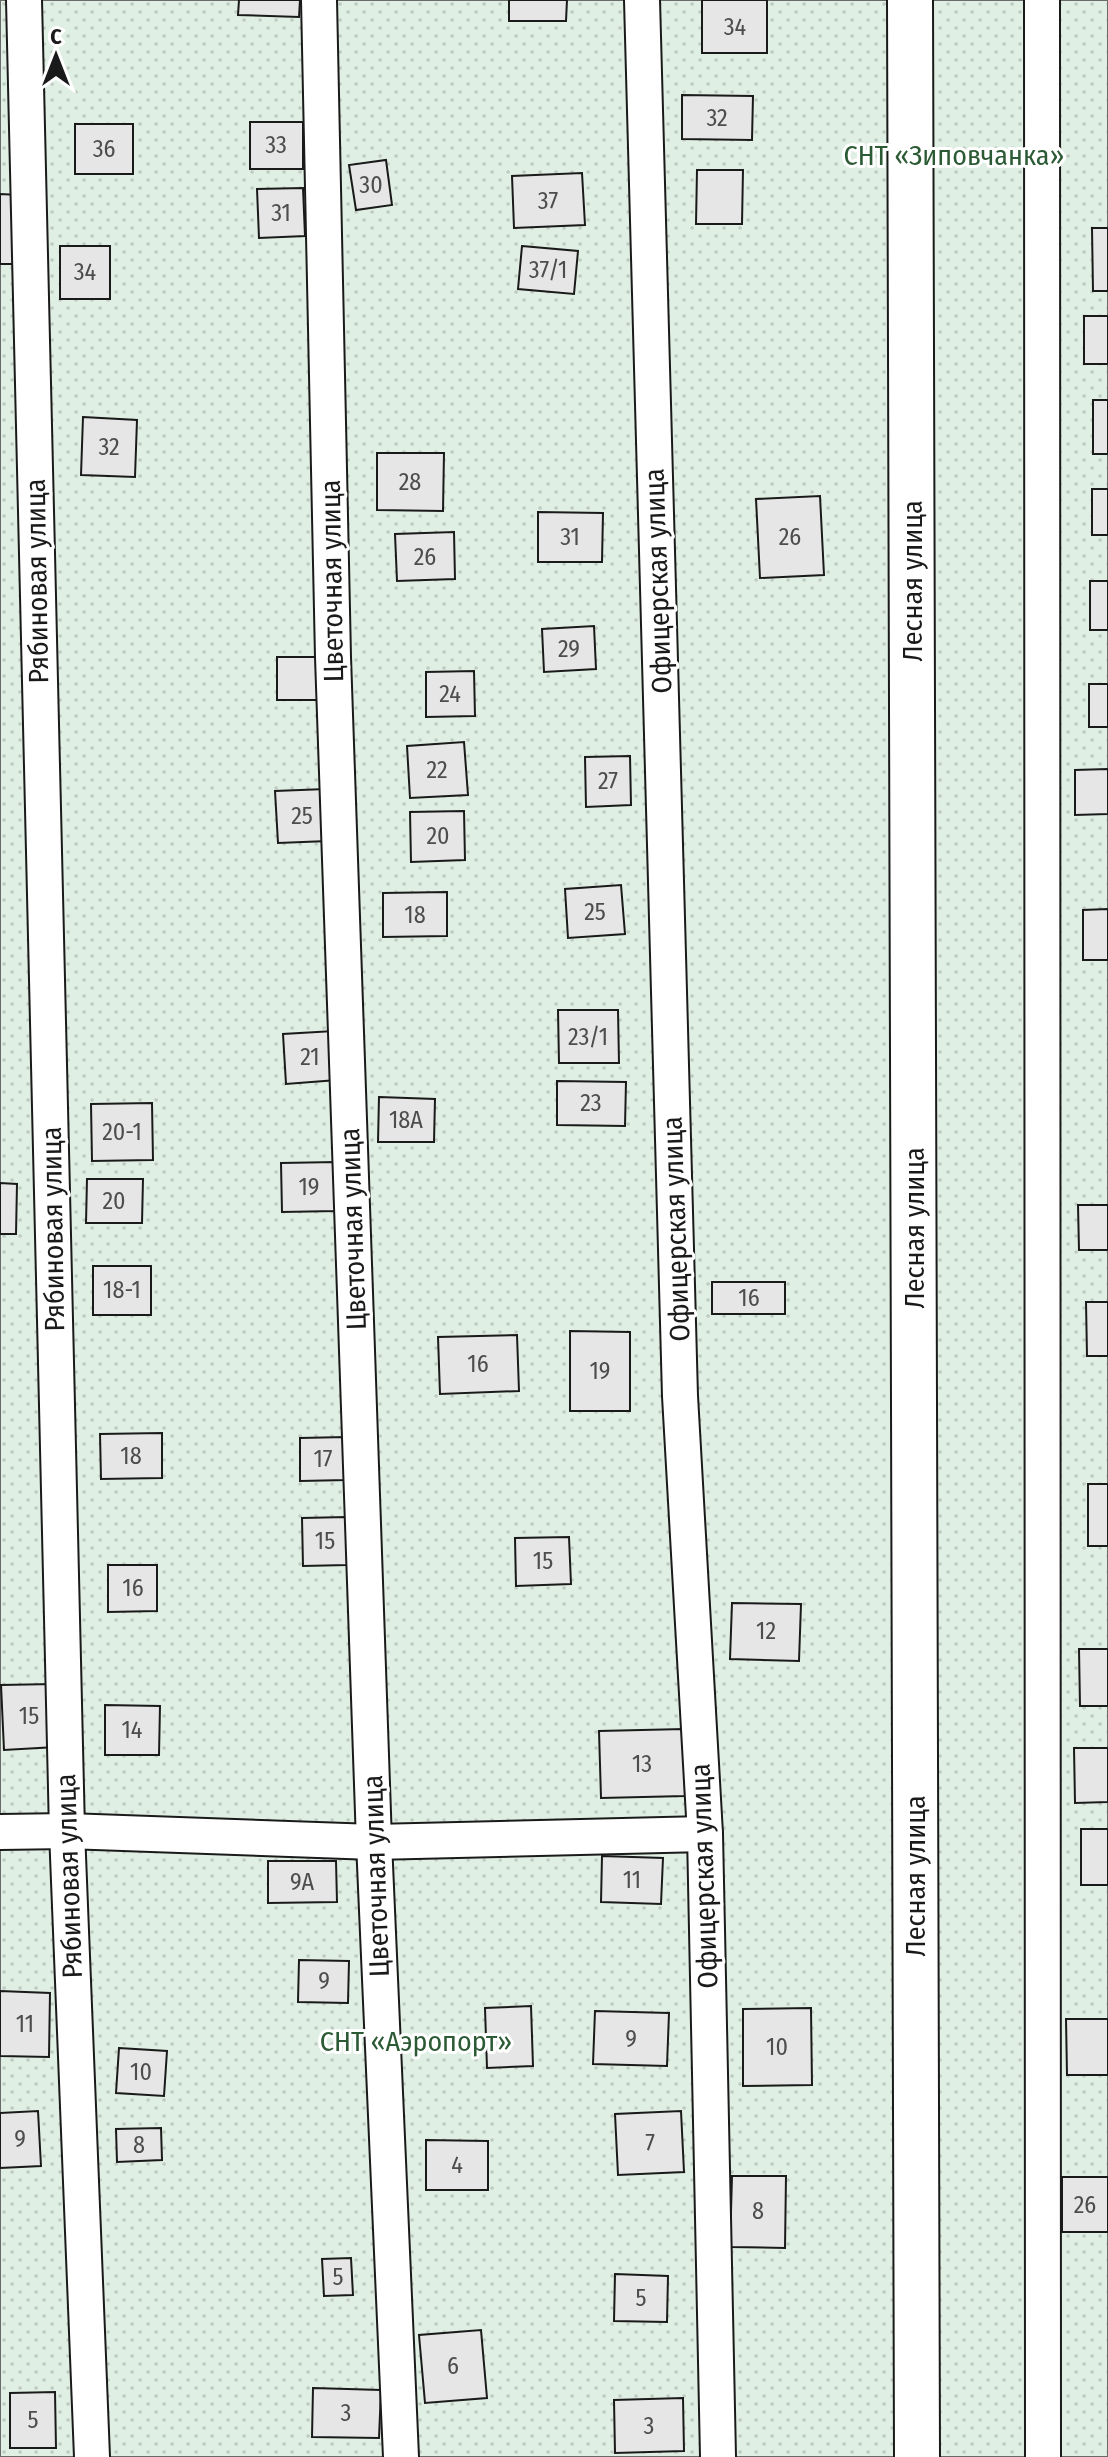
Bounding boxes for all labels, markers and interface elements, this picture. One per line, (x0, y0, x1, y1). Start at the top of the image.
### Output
house number: 34 (724, 13, 746, 41)
north arrow (16, 16, 96, 96)
text: С (50, 23, 62, 50)
house number: 32 (706, 104, 728, 132)
house number: 33 (265, 131, 287, 159)
house number: 36 (93, 135, 115, 163)
park label: СНТ «Зиповчанка» (844, 139, 1064, 172)
house number: 30 (359, 171, 383, 199)
house number: 37 (538, 187, 558, 215)
house number: 31 (271, 199, 291, 227)
house number: 37/1 (529, 256, 567, 284)
house number: 34 (74, 258, 96, 286)
house number: 32 (98, 433, 120, 461)
house number: 28 (399, 468, 421, 496)
street label: Офицерская улица (638, 468, 678, 694)
street label: Рябиновая улица (19, 478, 55, 684)
street label: Цветочная улица (314, 479, 350, 683)
street label: Лесная улица (896, 500, 929, 662)
house number: 31 (560, 523, 580, 551)
house number: 26 (779, 523, 801, 551)
house number: 26 (414, 543, 436, 571)
house number: 29 (558, 635, 580, 663)
house number: 24 (439, 680, 461, 708)
house number: 22 (426, 756, 448, 784)
house number: 27 (598, 767, 618, 795)
house number: 25 (291, 802, 313, 830)
house number: 20 (426, 822, 450, 850)
house number: 25 (584, 898, 606, 926)
house number: 18 (404, 901, 426, 929)
house number: 23/1 (568, 1023, 608, 1051)
house number: 21 (300, 1043, 320, 1071)
house number: 23 (580, 1089, 602, 1117)
house number: 18А (389, 1106, 423, 1134)
street label: Офицерская улица (656, 1116, 696, 1342)
house number: 20-1 (102, 1118, 142, 1146)
street label: Рябиновая улица (35, 1126, 71, 1332)
street label: Цветочная улица (333, 1127, 373, 1331)
street label: Лесная улица (898, 1147, 931, 1309)
house number: 19 (298, 1173, 320, 1201)
house number: 20 (102, 1187, 126, 1215)
house number: 18-1 (103, 1276, 141, 1304)
house number: 16 (738, 1284, 760, 1312)
house number: 16 (467, 1350, 489, 1378)
house number: 19 (589, 1357, 611, 1385)
house number: 18 (120, 1442, 142, 1470)
house number: 17 (313, 1445, 333, 1473)
house number: 15 (315, 1527, 335, 1555)
house number: 15 (533, 1547, 553, 1575)
house number: 16 (122, 1574, 144, 1602)
house number: 12 (756, 1617, 776, 1645)
house number: 15 (19, 1702, 39, 1730)
house number: 14 (122, 1716, 142, 1744)
house number: 13 (632, 1750, 652, 1778)
street label: Офицерская улица (684, 1763, 724, 1989)
street label: Рябиновая улица (49, 1773, 89, 1979)
street label: Цветочная улица (356, 1774, 396, 1978)
street label: Лесная улица (899, 1795, 932, 1957)
house number: 11 (623, 1866, 641, 1894)
house number: 9А (290, 1868, 314, 1896)
house number: 9 (318, 1967, 330, 1995)
house number: 11 (16, 2010, 34, 2038)
park label: СНТ «Аэропорт» (320, 2025, 512, 2058)
house number: 9 (625, 2025, 637, 2053)
house number: 10 (766, 2033, 788, 2061)
house number: 10 (130, 2058, 152, 2086)
house number: 9 (14, 2125, 26, 2153)
house number: 7 (645, 2129, 655, 2157)
house number: 8 (133, 2131, 145, 2159)
house number: 4 (451, 2151, 463, 2179)
house number: 26 (1074, 2191, 1096, 2219)
house number: 8 (752, 2197, 764, 2225)
house number: 5 (332, 2263, 344, 2291)
house number: 5 (635, 2284, 647, 2312)
house number: 6 (447, 2352, 459, 2380)
house number: 3 (341, 2399, 351, 2427)
house number: 5 (27, 2406, 39, 2434)
house number: 3 (644, 2412, 654, 2440)

